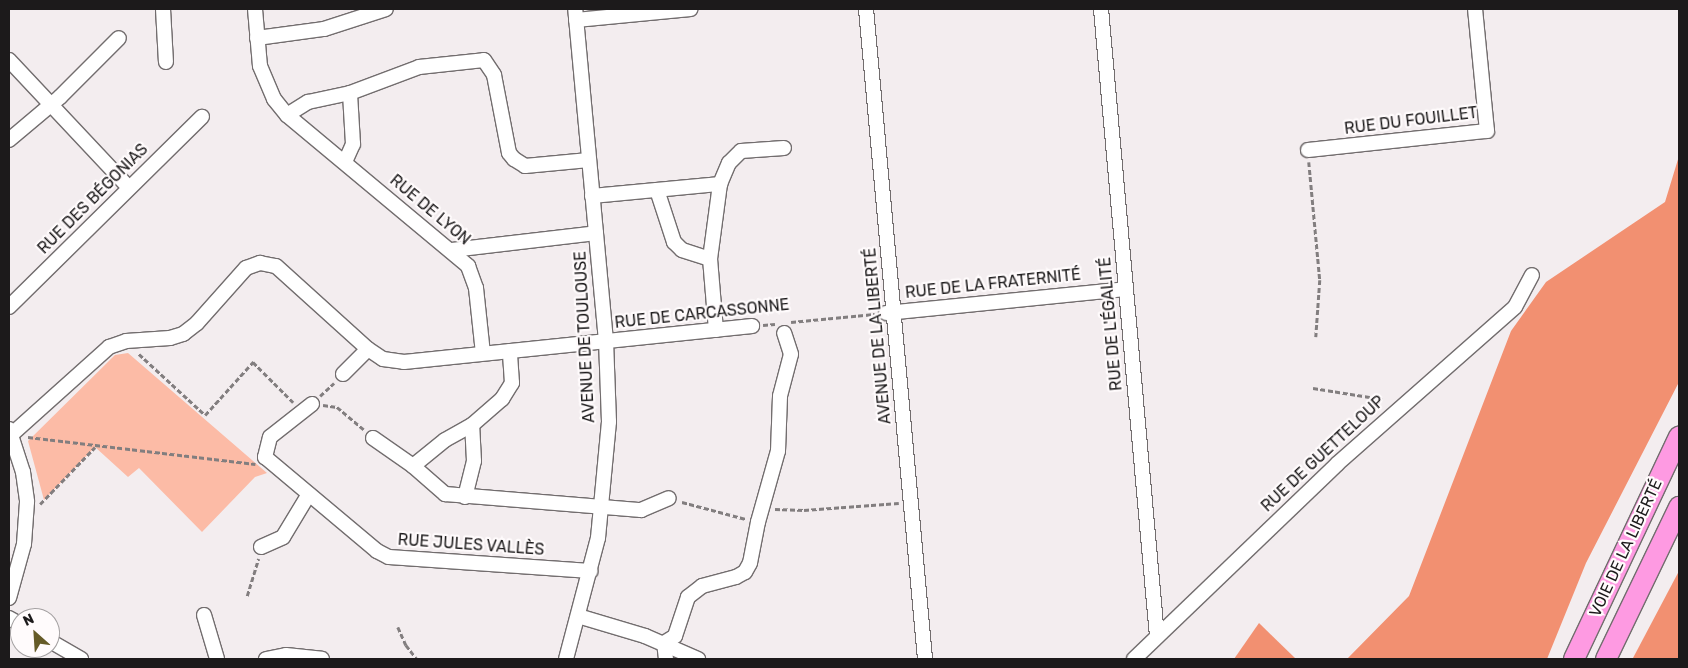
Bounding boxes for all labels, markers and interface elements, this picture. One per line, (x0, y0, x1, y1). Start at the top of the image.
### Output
street label: RUE DU FOUILLET (1343, 103, 1479, 139)
street label: RUE DES BÉGONIAS (34, 140, 152, 258)
street label: RUE DE LYON (386, 171, 474, 249)
street label: AVENUE DE LA LIBERTÉ (861, 247, 895, 425)
street label: AVENUE DE TOULOUSE (571, 250, 599, 424)
street label: RUE DE L'ÉGALITÉ (1096, 256, 1126, 392)
street label: RUE DE LA FRATERNITÉ (904, 265, 1082, 303)
street label: RUE DE CARCASSONNE (614, 295, 790, 333)
street label: RUE DE GUETTELOUP (1258, 392, 1388, 516)
street label: VOIE DE LA LIBERTÉ (1586, 476, 1666, 620)
street label: RUE JULES VALLÈS (397, 530, 545, 560)
north arrow (10, 608, 60, 658)
text: N (20, 610, 37, 630)

